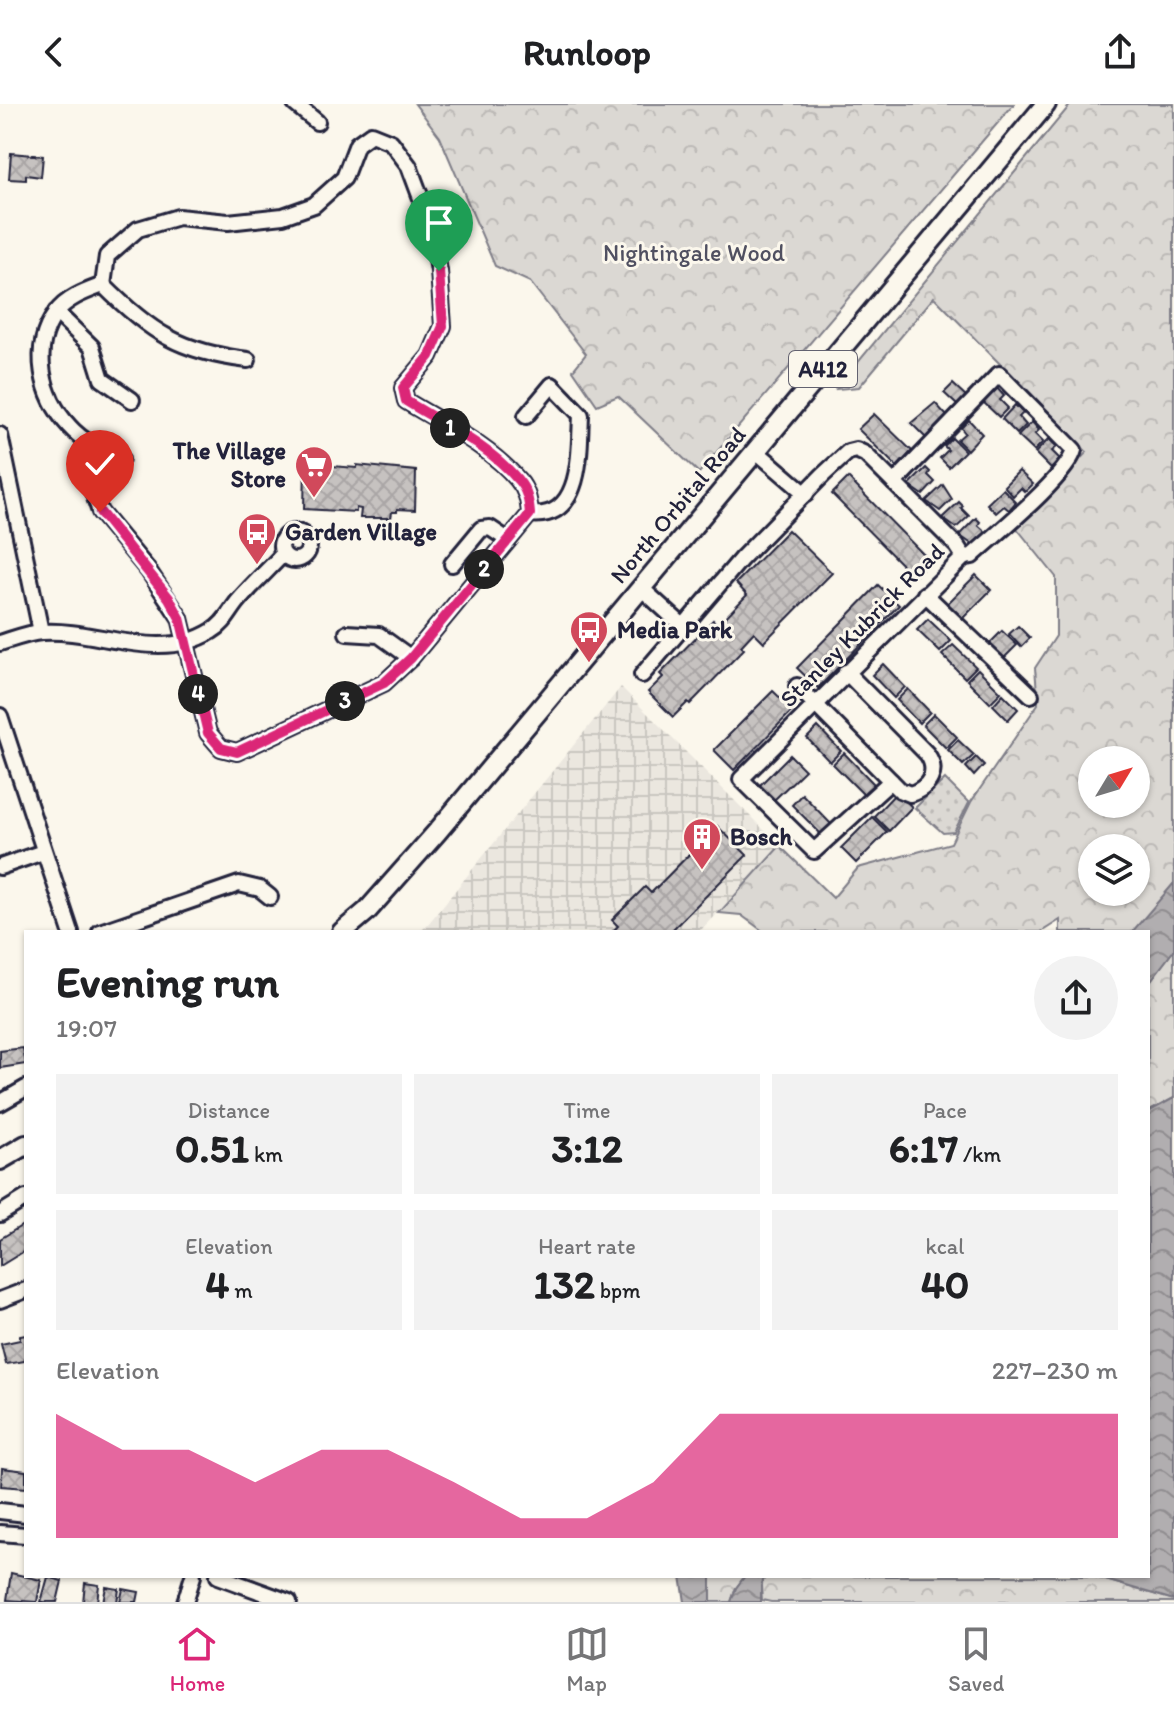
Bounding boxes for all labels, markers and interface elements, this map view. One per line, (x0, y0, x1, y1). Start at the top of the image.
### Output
icon: back (32, 30, 76, 74)
icon: share (1098, 30, 1142, 74)
text: Runloop (523, 31, 651, 74)
pin (405, 189, 473, 271)
icon: arrive (417, 201, 461, 245)
park label: Nightingale Wood (603, 238, 785, 267)
road number: A412 (789, 351, 857, 387)
pin: 1 (430, 408, 470, 448)
text: 1 (445, 414, 455, 441)
street label: North Orbital Road (604, 420, 752, 589)
pin (66, 430, 134, 512)
place label: The Village Store (172, 436, 286, 493)
icon: check (78, 442, 122, 486)
supermarket icon: The Village Store (293, 444, 335, 499)
bus stop icon: Garden Village (236, 511, 278, 566)
place label: Garden Village (285, 517, 437, 547)
street label: Stanley Kubrick Road (773, 536, 950, 713)
pin: 2 (464, 549, 504, 589)
text: 2 (478, 555, 490, 582)
bus stop icon: Media Park (568, 609, 610, 664)
place label: Media Park (617, 615, 733, 644)
pin: 4 (178, 674, 218, 714)
text: 4 (191, 680, 205, 707)
pin: 3 (325, 681, 365, 721)
text: 3 (339, 687, 351, 714)
north arrow (1078, 746, 1150, 818)
map controls (1078, 746, 1150, 906)
building icon: Bosch (681, 816, 723, 871)
place label: Bosch (730, 822, 792, 851)
button: layers (1078, 834, 1150, 906)
text: Evening run (56, 955, 279, 1008)
button: share (1034, 956, 1118, 1040)
text: 19:07 (56, 1012, 117, 1044)
text: Distance (188, 1097, 270, 1124)
text: Time (564, 1097, 610, 1124)
text: Pace (923, 1097, 967, 1124)
text: 0.51 (175, 1124, 249, 1172)
text: 3:12 (551, 1124, 623, 1172)
text: 6:17 (889, 1124, 958, 1172)
text: km (249, 1141, 283, 1168)
text: /km (958, 1141, 1001, 1168)
text: Elevation (185, 1233, 273, 1260)
text: Heart rate (538, 1233, 636, 1260)
text: kcal (925, 1233, 965, 1260)
text: 4 (205, 1260, 229, 1308)
text: 132 (533, 1260, 595, 1308)
text: 40 (921, 1260, 969, 1308)
text: m (229, 1277, 253, 1304)
text: bpm (595, 1277, 641, 1304)
text: Elevation (56, 1354, 159, 1386)
text: 227–230 m (992, 1354, 1118, 1386)
tab: Home (170, 1622, 225, 1697)
tab: Map (565, 1622, 609, 1697)
tab: Saved (948, 1622, 1004, 1697)

